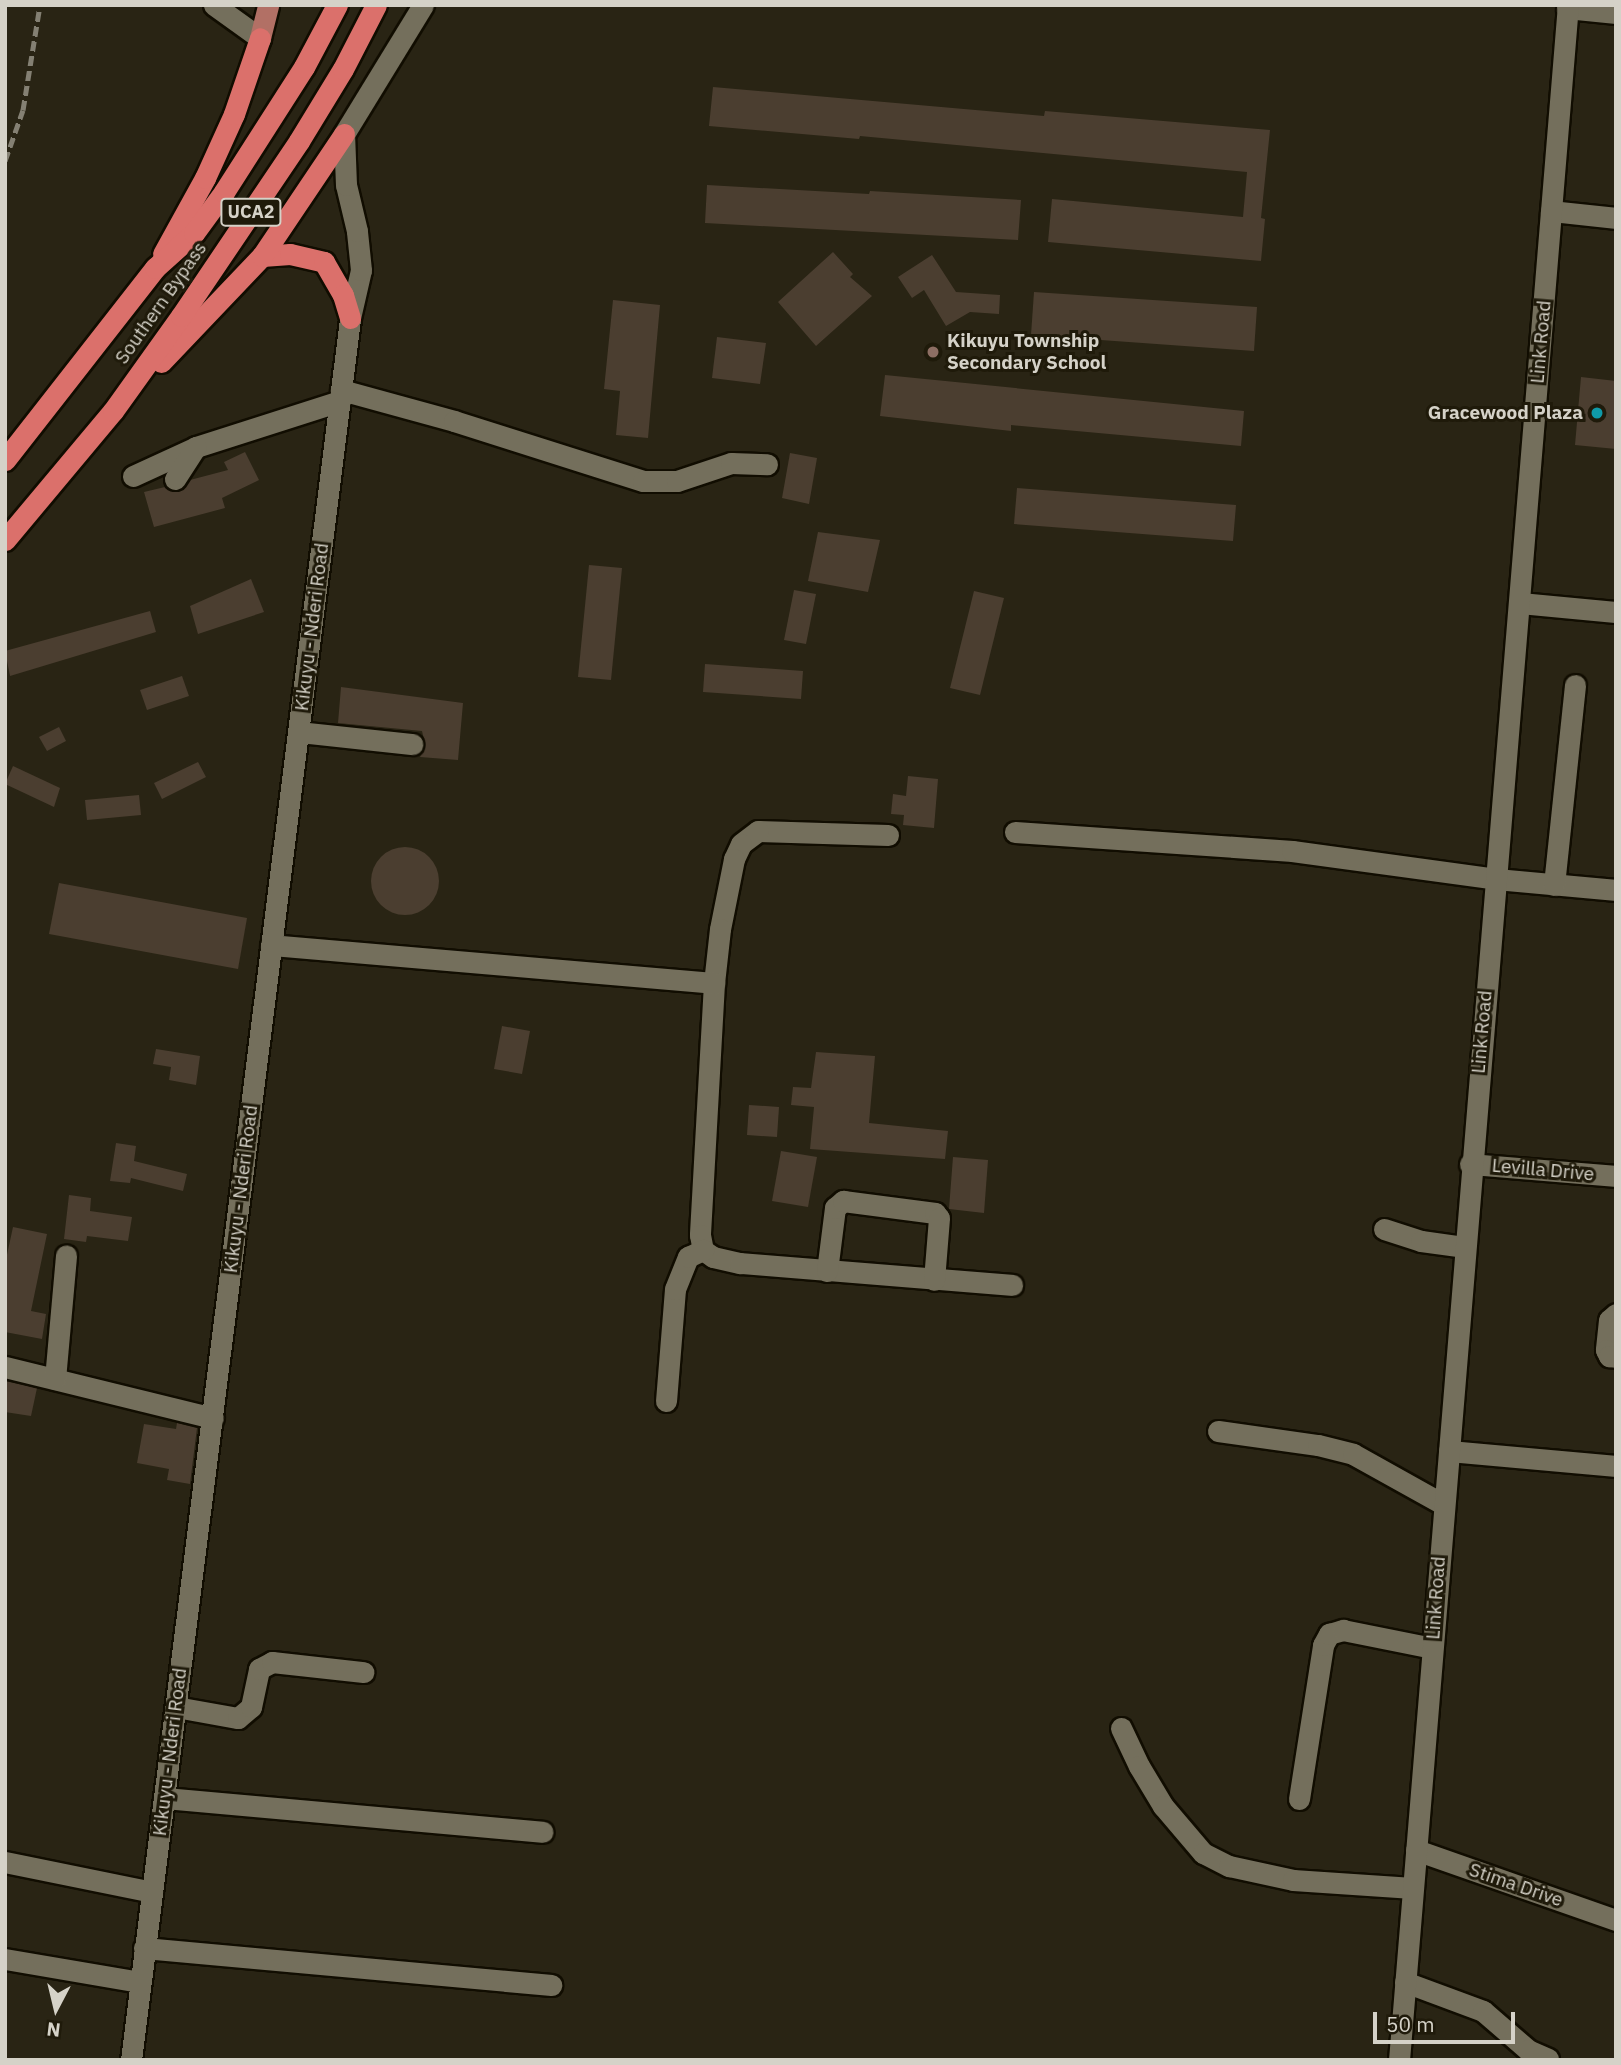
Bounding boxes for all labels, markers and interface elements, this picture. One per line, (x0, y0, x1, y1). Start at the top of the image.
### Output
road number: UCA2 (219, 197, 282, 226)
street label: Southern Bypass (110, 238, 212, 368)
street label: Link Road (1526, 300, 1556, 384)
place label: Kikuyu Township Secondary School (947, 330, 1106, 374)
marker: Kikuyu Township Secondary School (925, 344, 941, 360)
place label: Gracewood Plaza (1428, 402, 1583, 424)
marker: Gracewood Plaza (1589, 405, 1605, 421)
street label: Kikuyu - Nderi Road (290, 542, 334, 712)
street label: Link Road (1467, 990, 1497, 1074)
street label: Kikuyu - Nderi Road (219, 1104, 263, 1274)
street label: Levilla Drive (1491, 1154, 1595, 1186)
street label: Link Road (1422, 1556, 1450, 1640)
street label: Kikuyu - Nderi Road (148, 1667, 192, 1837)
street label: Stima Drive (1466, 1858, 1566, 1912)
north arrow (21, 1974, 91, 2044)
scale bar (1376, 1998, 1518, 2042)
text: 50 m (1386, 2010, 1435, 2038)
text: N (45, 2017, 62, 2043)

